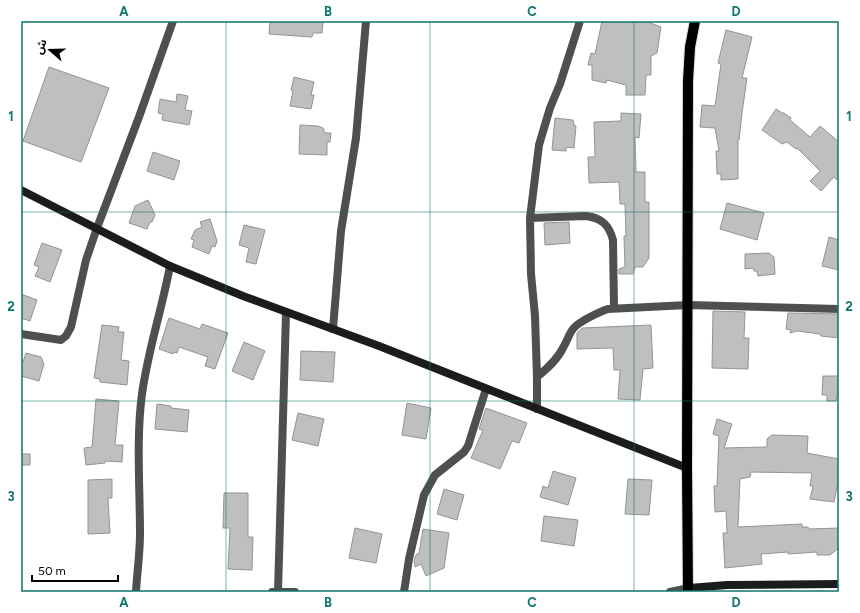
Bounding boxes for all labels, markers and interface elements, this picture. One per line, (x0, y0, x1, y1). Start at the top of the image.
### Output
text: A (119, 4, 129, 19)
text: B (324, 4, 332, 19)
text: C (527, 4, 537, 19)
text: D (731, 4, 741, 19)
north arrow (30, 30, 70, 70)
text: ش (32, 37, 50, 56)
text: 1 (8, 109, 14, 124)
text: 1 (846, 109, 852, 124)
text: 2 (7, 299, 15, 314)
text: 2 (845, 299, 853, 314)
text: 3 (7, 489, 15, 504)
text: 3 (845, 489, 853, 504)
scale bar (32, 557, 118, 583)
text: 50 m (38, 564, 66, 578)
text: A (119, 595, 129, 610)
text: B (324, 595, 332, 610)
text: C (527, 595, 537, 610)
text: D (731, 595, 741, 610)

